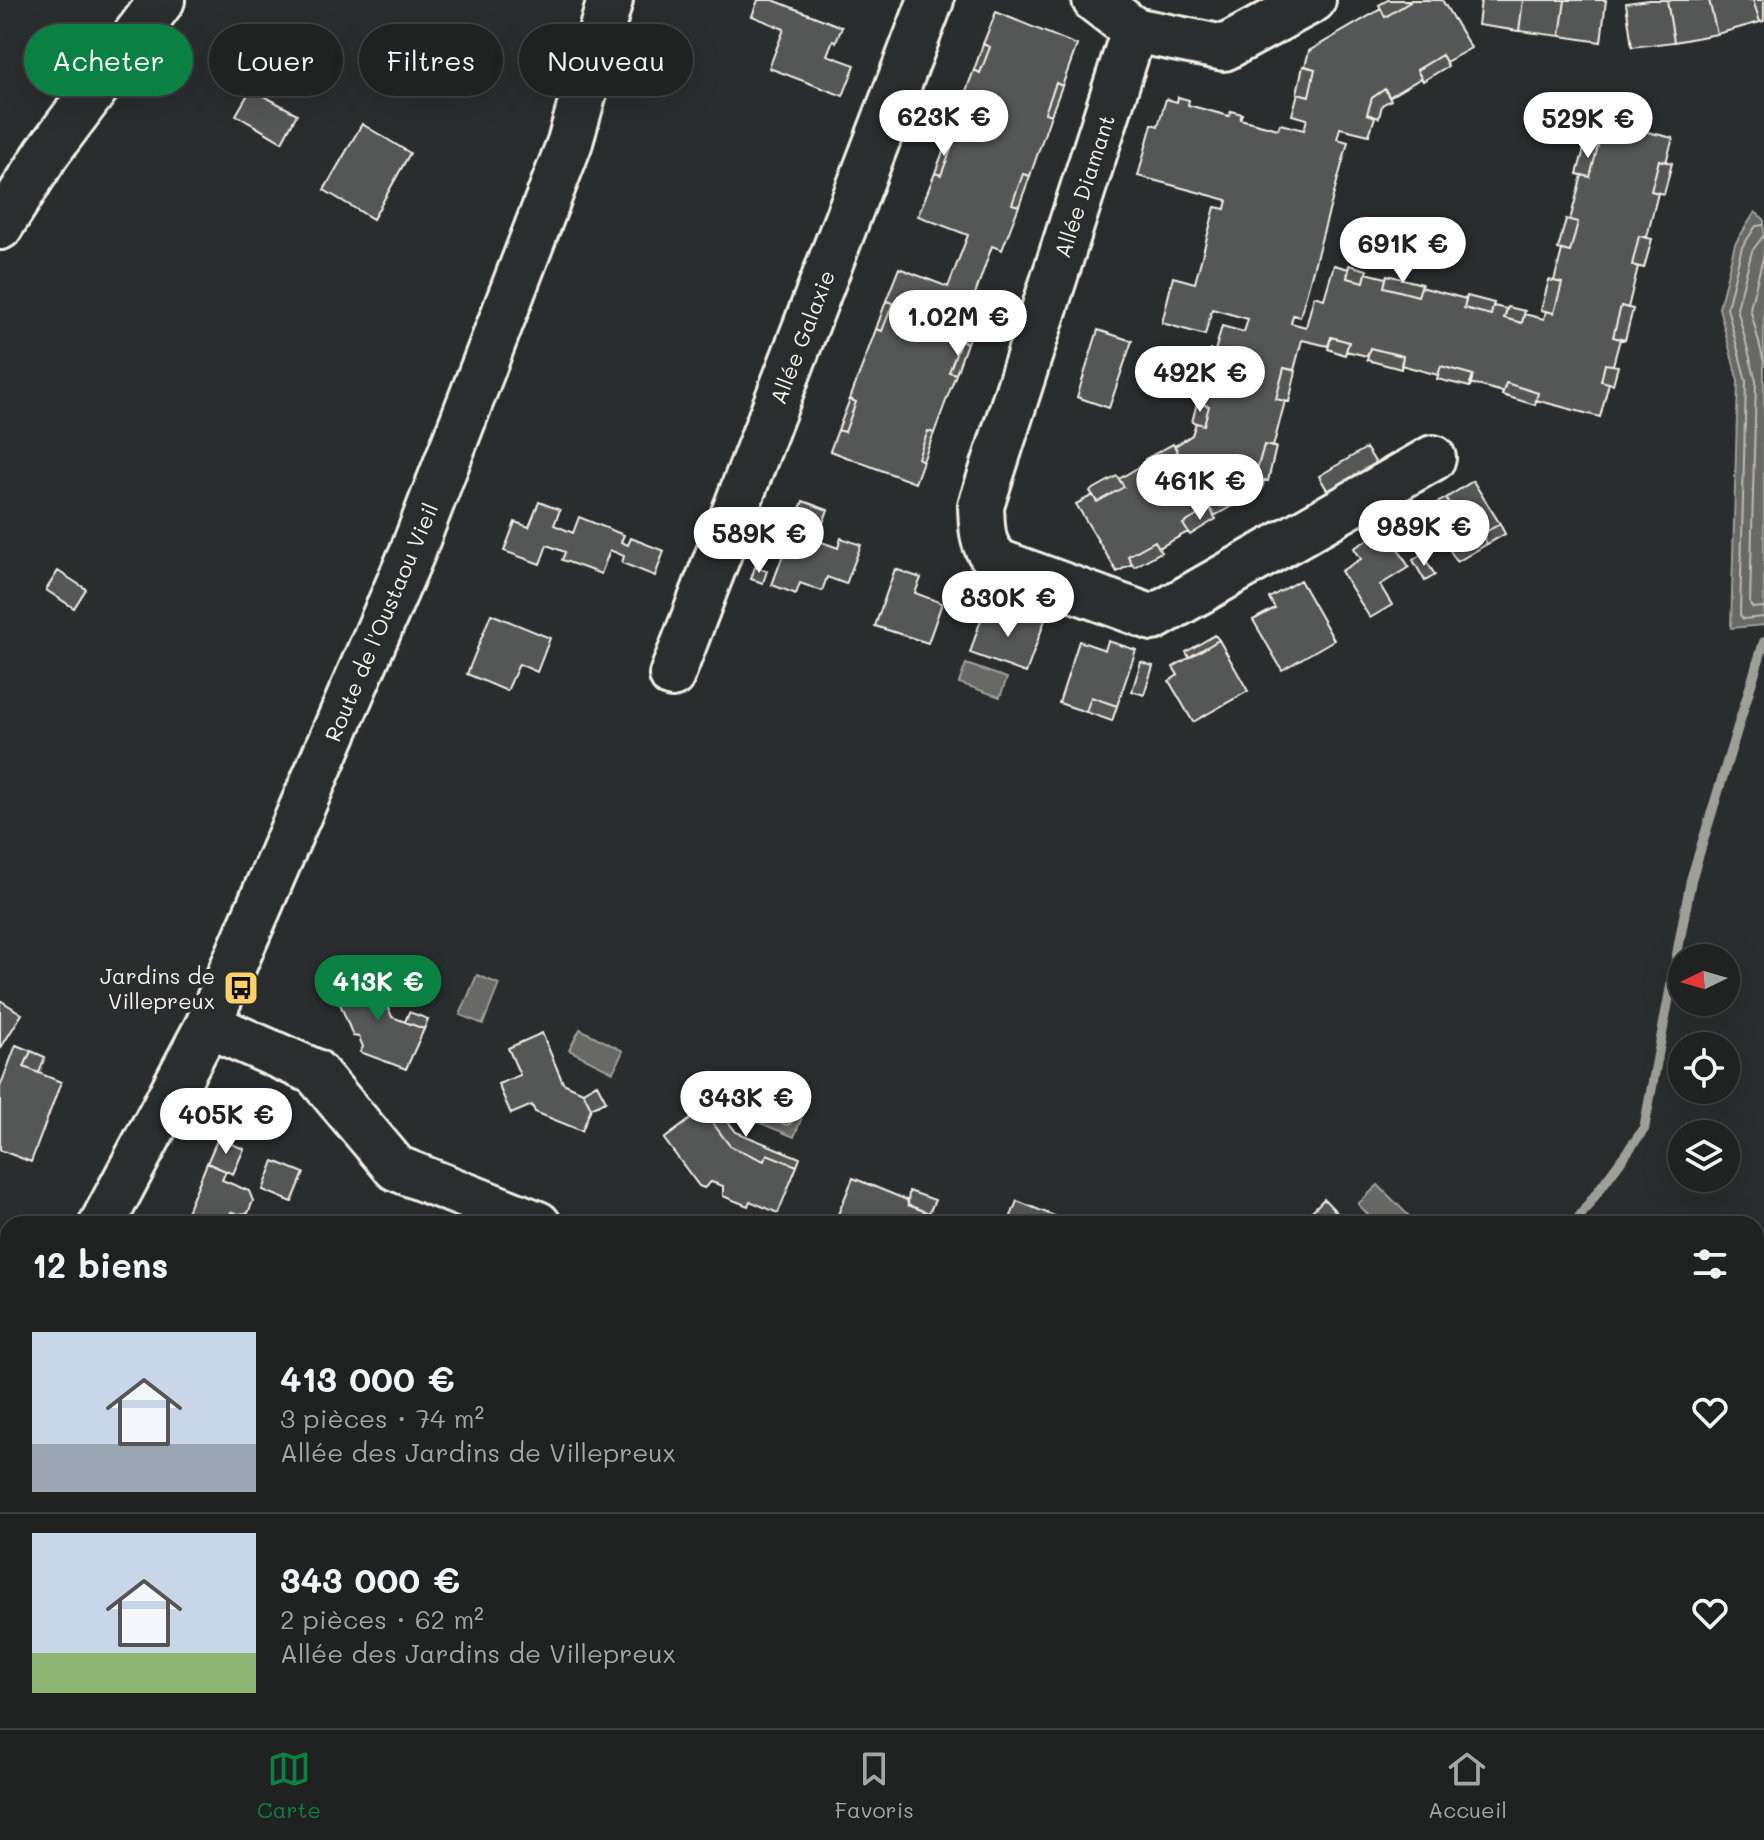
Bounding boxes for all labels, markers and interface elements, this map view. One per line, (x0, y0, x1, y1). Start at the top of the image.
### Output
chip: Acheter (24, 24, 193, 96)
chip: Louer (209, 24, 343, 96)
chip: Filtres (359, 24, 503, 96)
chip: Nouveau (519, 24, 693, 96)
pin: 623K € (879, 90, 1009, 158)
pin: 529K € (1523, 92, 1653, 160)
text: 623K € (897, 99, 991, 133)
text: 529K € (1542, 101, 1634, 135)
street label: Allée Diamant (1047, 111, 1121, 261)
pin: 691K € (1338, 217, 1468, 285)
text: 691K € (1358, 226, 1448, 260)
street label: Allée Galaxie (763, 266, 841, 408)
pin: 1.02M € (884, 290, 1032, 358)
text: 1.02M € (907, 299, 1009, 333)
pin: 492K € (1135, 346, 1265, 414)
text: 492K € (1153, 355, 1247, 389)
pin: 461K € (1135, 454, 1265, 522)
text: 461K € (1154, 463, 1246, 497)
street label: Route de l'Oustaou Vieil (317, 498, 445, 746)
pin: 989K € (1359, 500, 1489, 568)
pin: 589K € (694, 507, 824, 575)
text: 989K € (1377, 509, 1471, 543)
text: 589K € (712, 516, 806, 550)
pin: 830K € (943, 571, 1073, 639)
text: 830K € (960, 580, 1056, 614)
north arrow (1668, 944, 1740, 1016)
map controls (1668, 944, 1740, 1192)
pin: 413K € (313, 955, 443, 1023)
place label: Jardins de Villepreux (100, 961, 215, 1015)
text: 413K € (332, 964, 424, 998)
bus stop icon: Jardins de Villepreux (222, 969, 260, 1007)
button: locate (1668, 1032, 1740, 1104)
pin: 343K € (681, 1071, 811, 1139)
text: 343K € (698, 1080, 794, 1114)
pin: 405K € (161, 1088, 291, 1156)
text: 405K € (178, 1097, 274, 1131)
button: layers (1668, 1120, 1740, 1192)
text: 12 biens (32, 1242, 168, 1287)
icon: filters (1688, 1242, 1732, 1286)
text: 413 000 € (280, 1356, 455, 1401)
icon: home (96, 1364, 192, 1460)
icon: heart (1688, 1390, 1732, 1434)
text: 3 pièces · 74 m² (280, 1401, 484, 1435)
text: Allée des Jardins de Villepreux (280, 1435, 676, 1469)
text: 343 000 € (280, 1557, 460, 1602)
icon: home (96, 1565, 192, 1661)
icon: heart (1688, 1591, 1732, 1635)
text: 2 pièces · 62 m² (280, 1602, 484, 1636)
text: Allée des Jardins de Villepreux (280, 1636, 676, 1670)
tab: Carte (257, 1747, 321, 1824)
tab: Favoris (835, 1747, 914, 1824)
tab: Accueil (1428, 1747, 1507, 1824)

